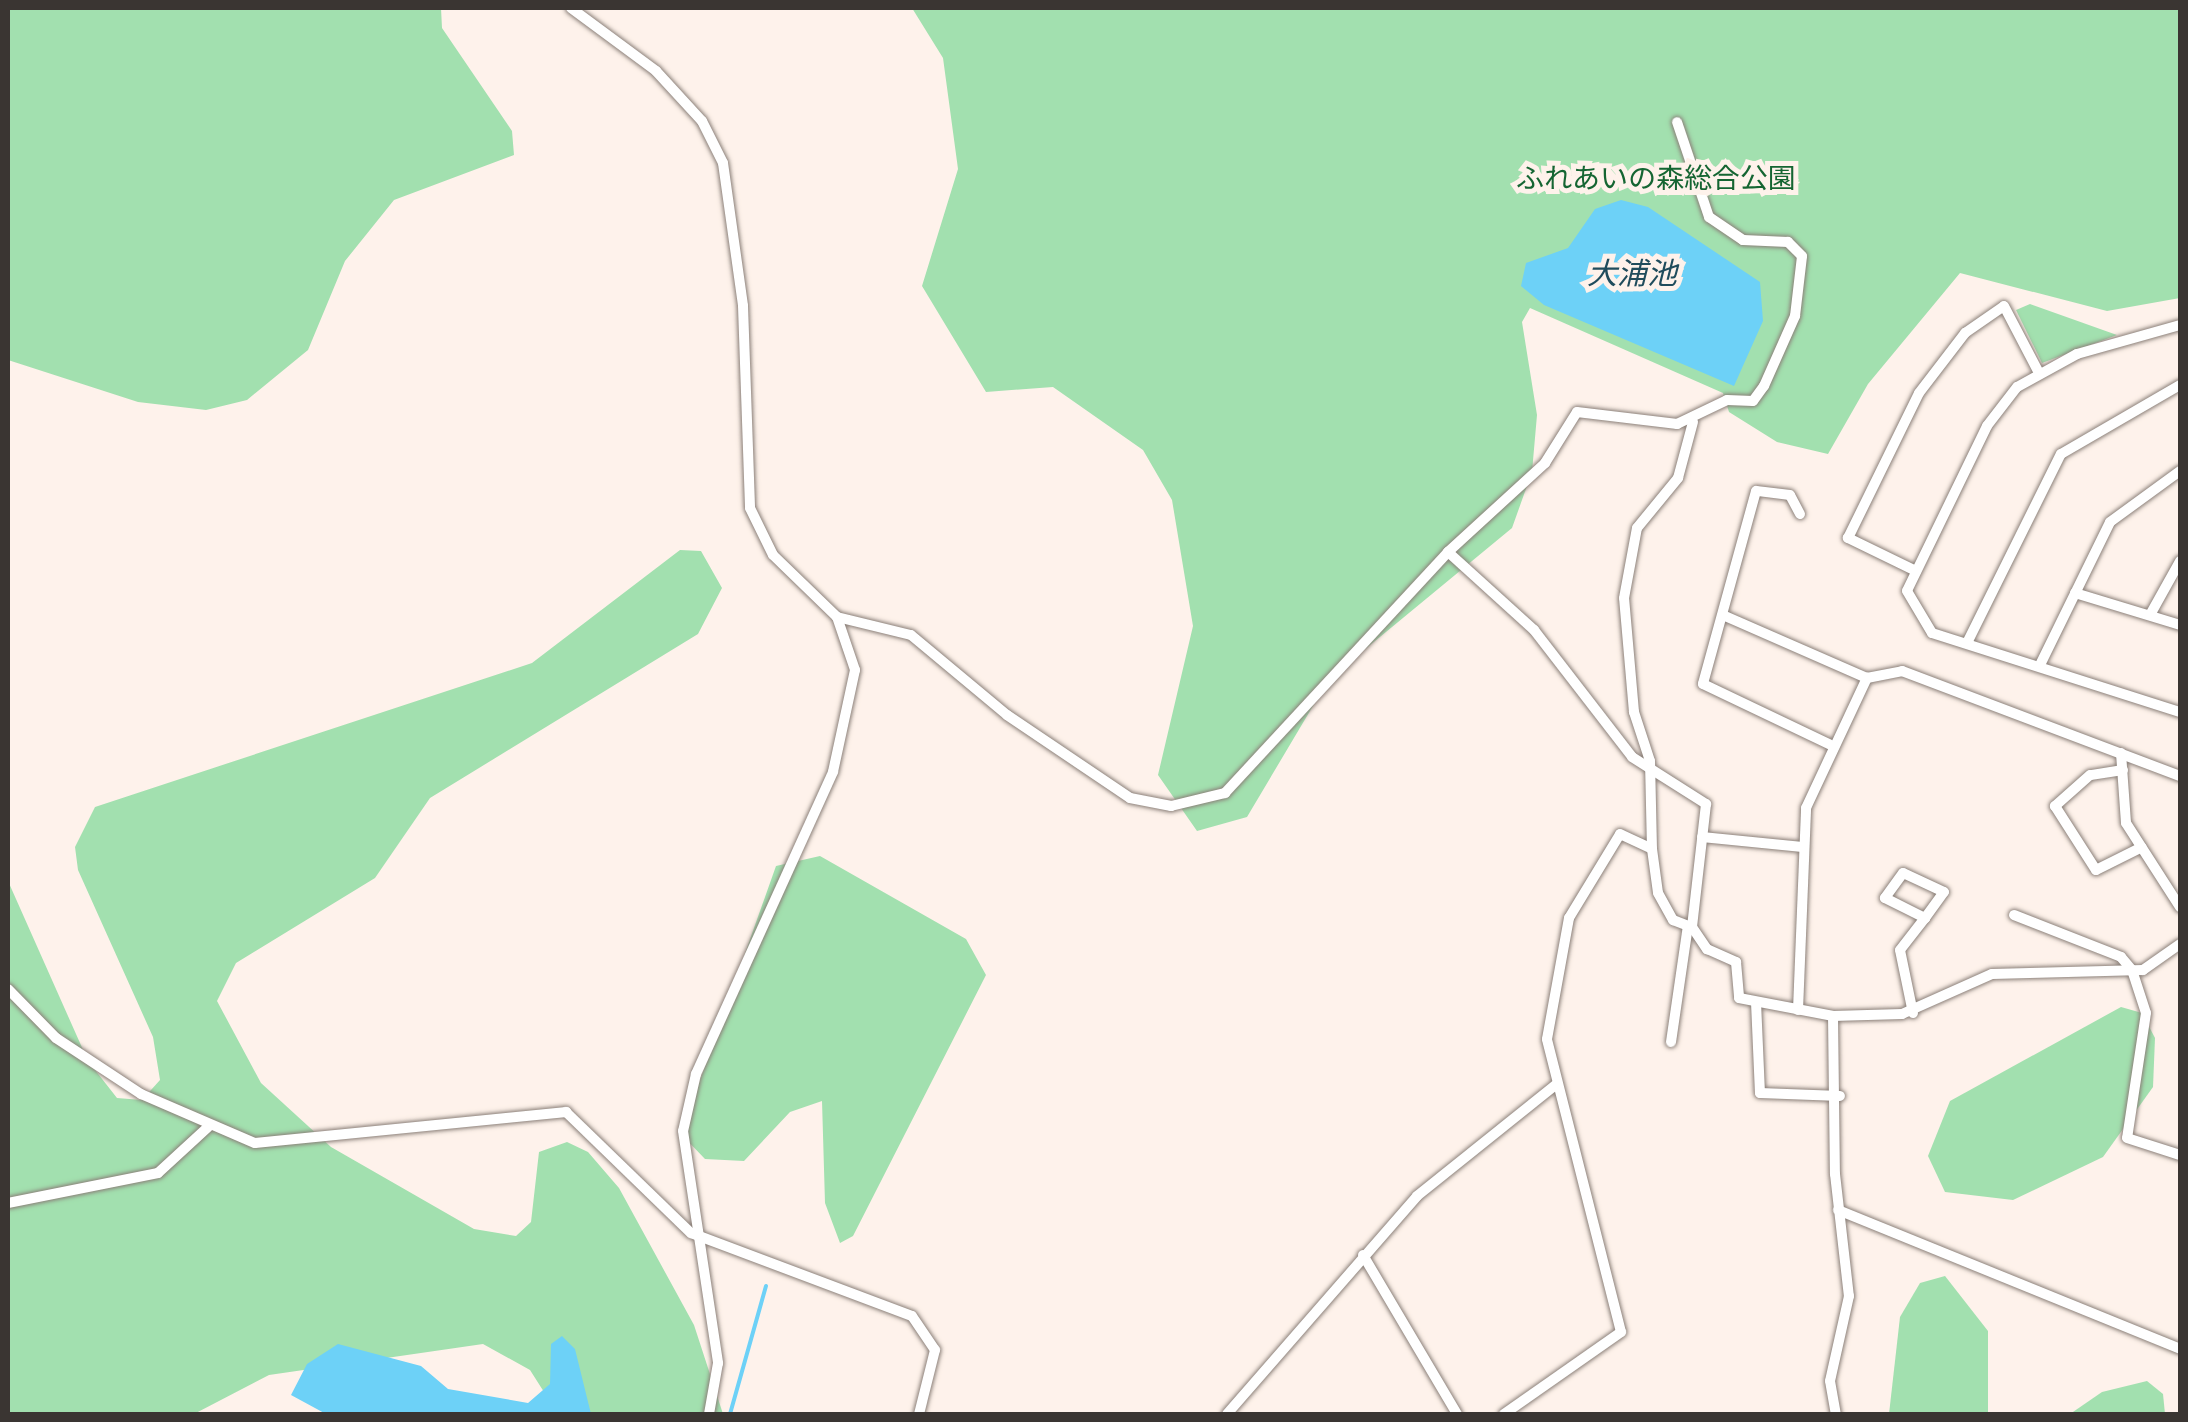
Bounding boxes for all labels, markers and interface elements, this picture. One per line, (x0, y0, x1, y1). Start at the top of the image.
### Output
park label: ふれあいの森総合公園 (1516, 161, 1796, 195)
water label: 大浦池 (1587, 256, 1677, 292)

